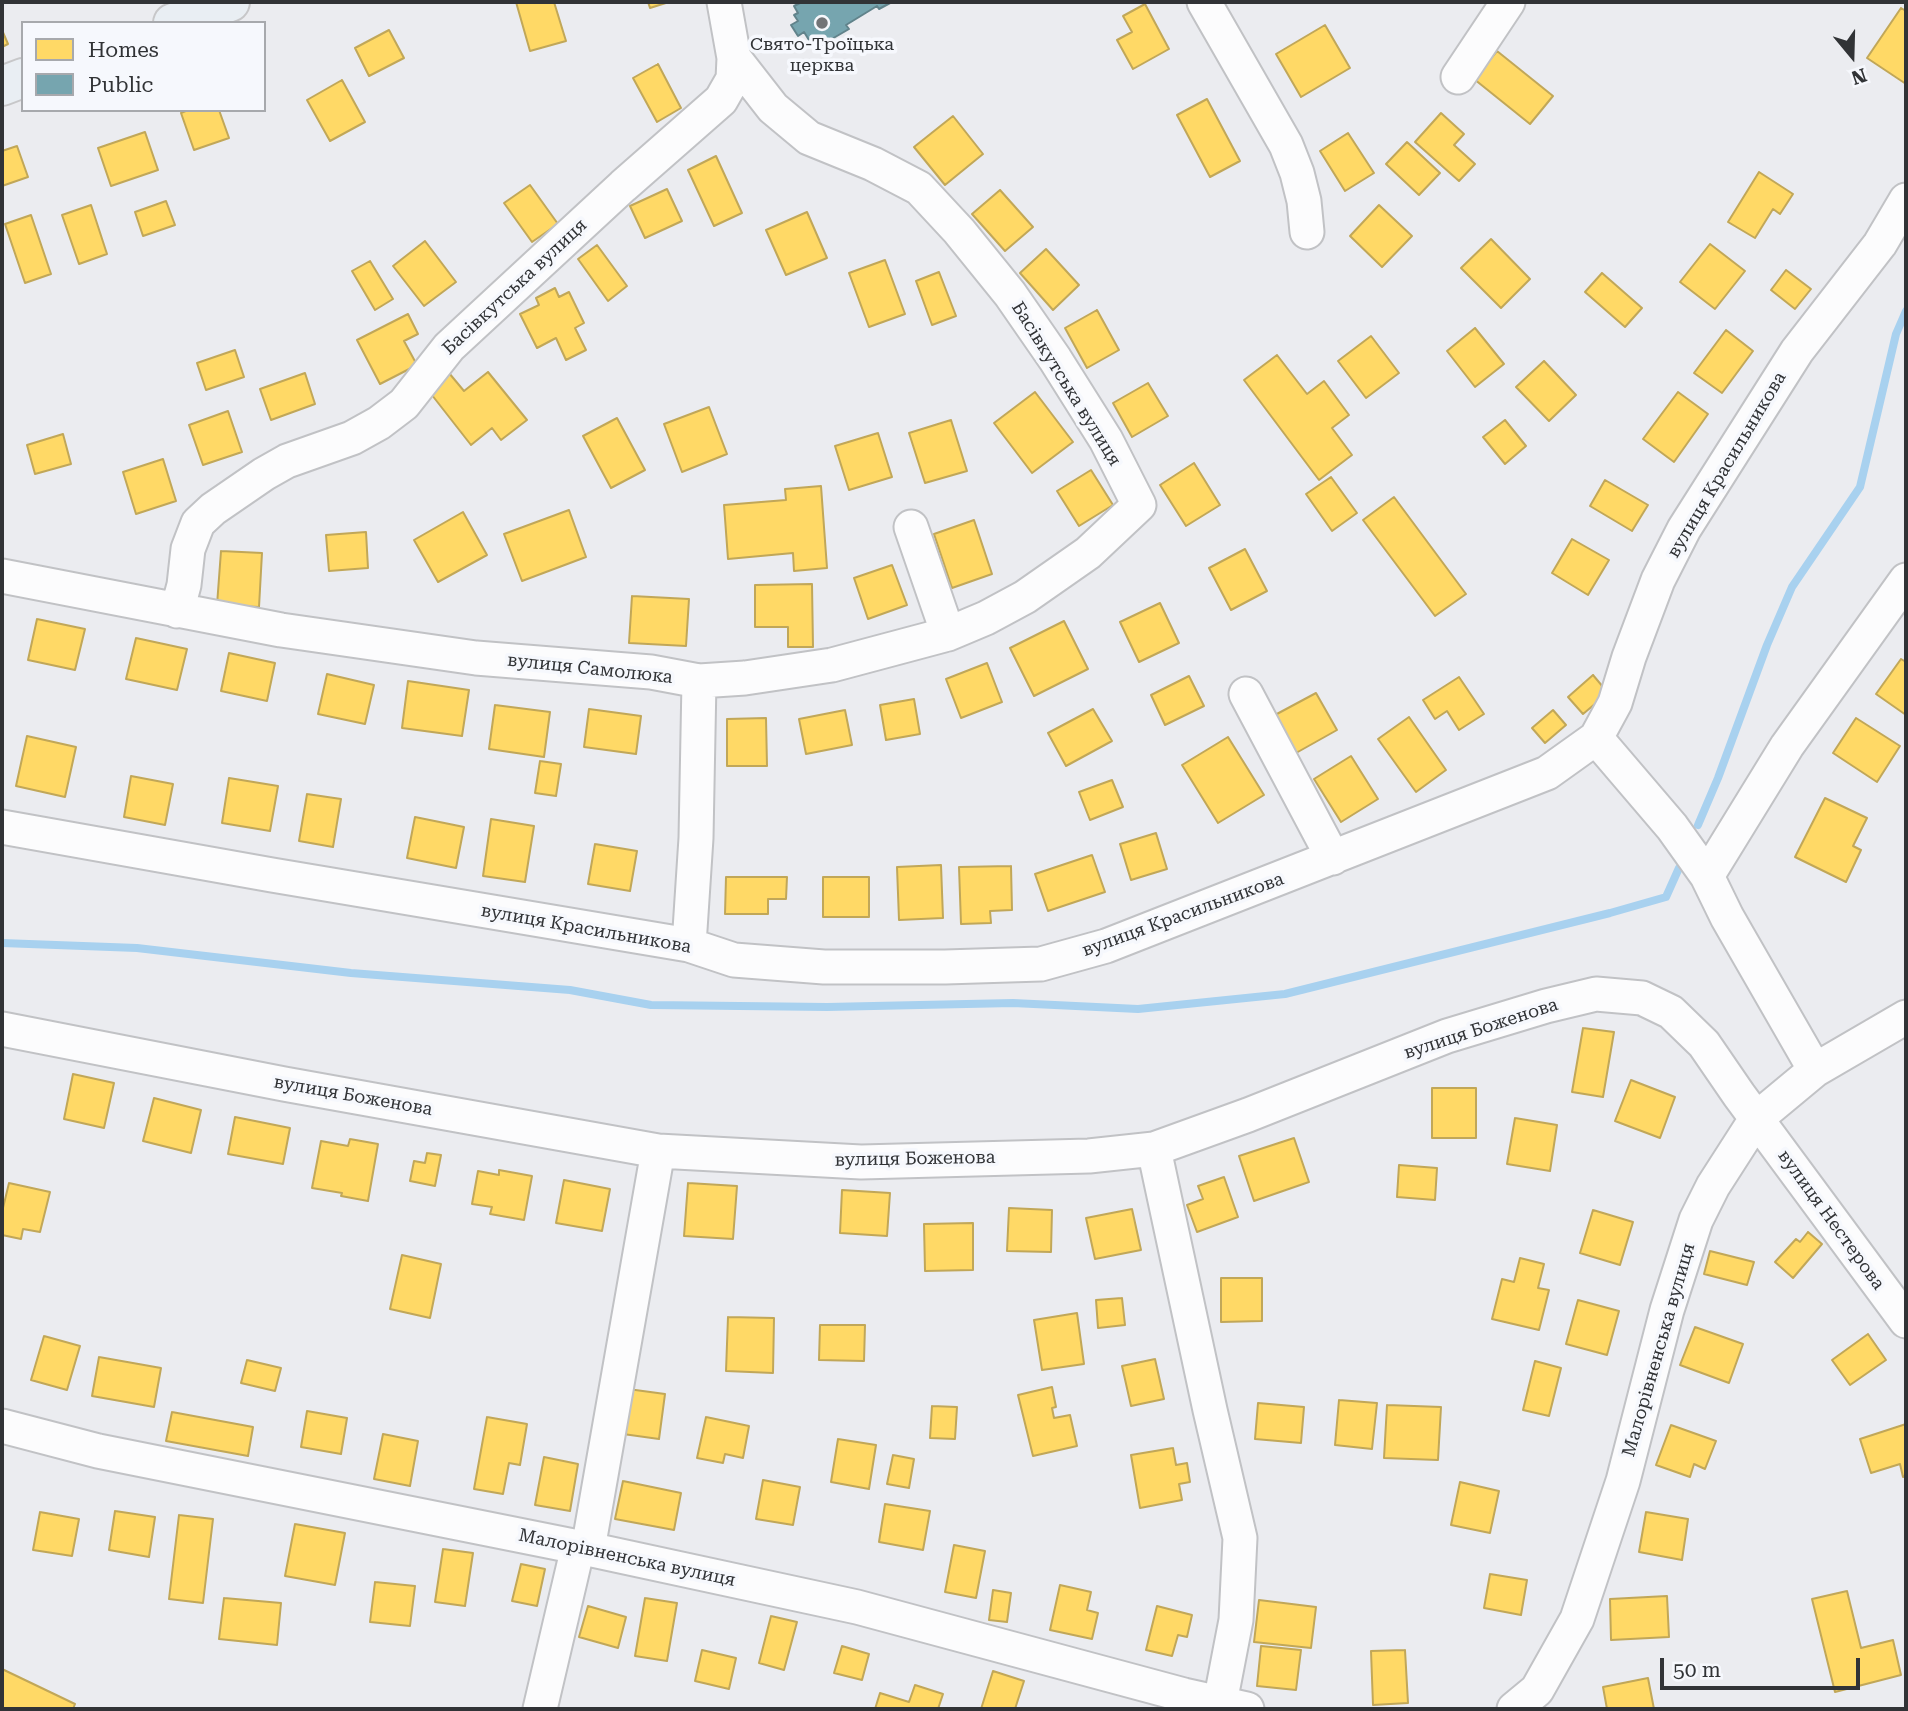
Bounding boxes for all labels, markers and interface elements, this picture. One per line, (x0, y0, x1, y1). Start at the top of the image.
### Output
marker: Свято-Троїцька церква (814, 15, 830, 31)
legend (21, 21, 266, 112)
north arrow (1817, 21, 1887, 91)
place label: Свято-Троїцька церква (750, 34, 894, 76)
text: Homes (88, 38, 159, 62)
text: N (1848, 63, 1870, 90)
text: Public (88, 73, 153, 97)
street label: Басівкутська вулиця (438, 214, 592, 360)
street label: Басівкутська вулиця (1007, 298, 1125, 470)
street label: вулиця Красильникова (1663, 368, 1791, 562)
street label: вулиця Самолюка (506, 650, 674, 688)
street label: вулиця Красильникова (1079, 868, 1287, 962)
street label: вулиця Красильникова (479, 900, 693, 958)
street label: вулиця Боженова (1401, 994, 1561, 1064)
street label: вулиця Боженова (272, 1071, 434, 1121)
street label: вулиця Нестерова (1773, 1146, 1889, 1294)
street label: вулиця Боженова (834, 1147, 996, 1171)
street label: Малорівненська вулиця (1618, 1241, 1700, 1459)
street label: Малорівненська вулиця (517, 1524, 737, 1592)
scale bar (1663, 1644, 1862, 1688)
text: 50 m (1673, 1658, 1721, 1682)

